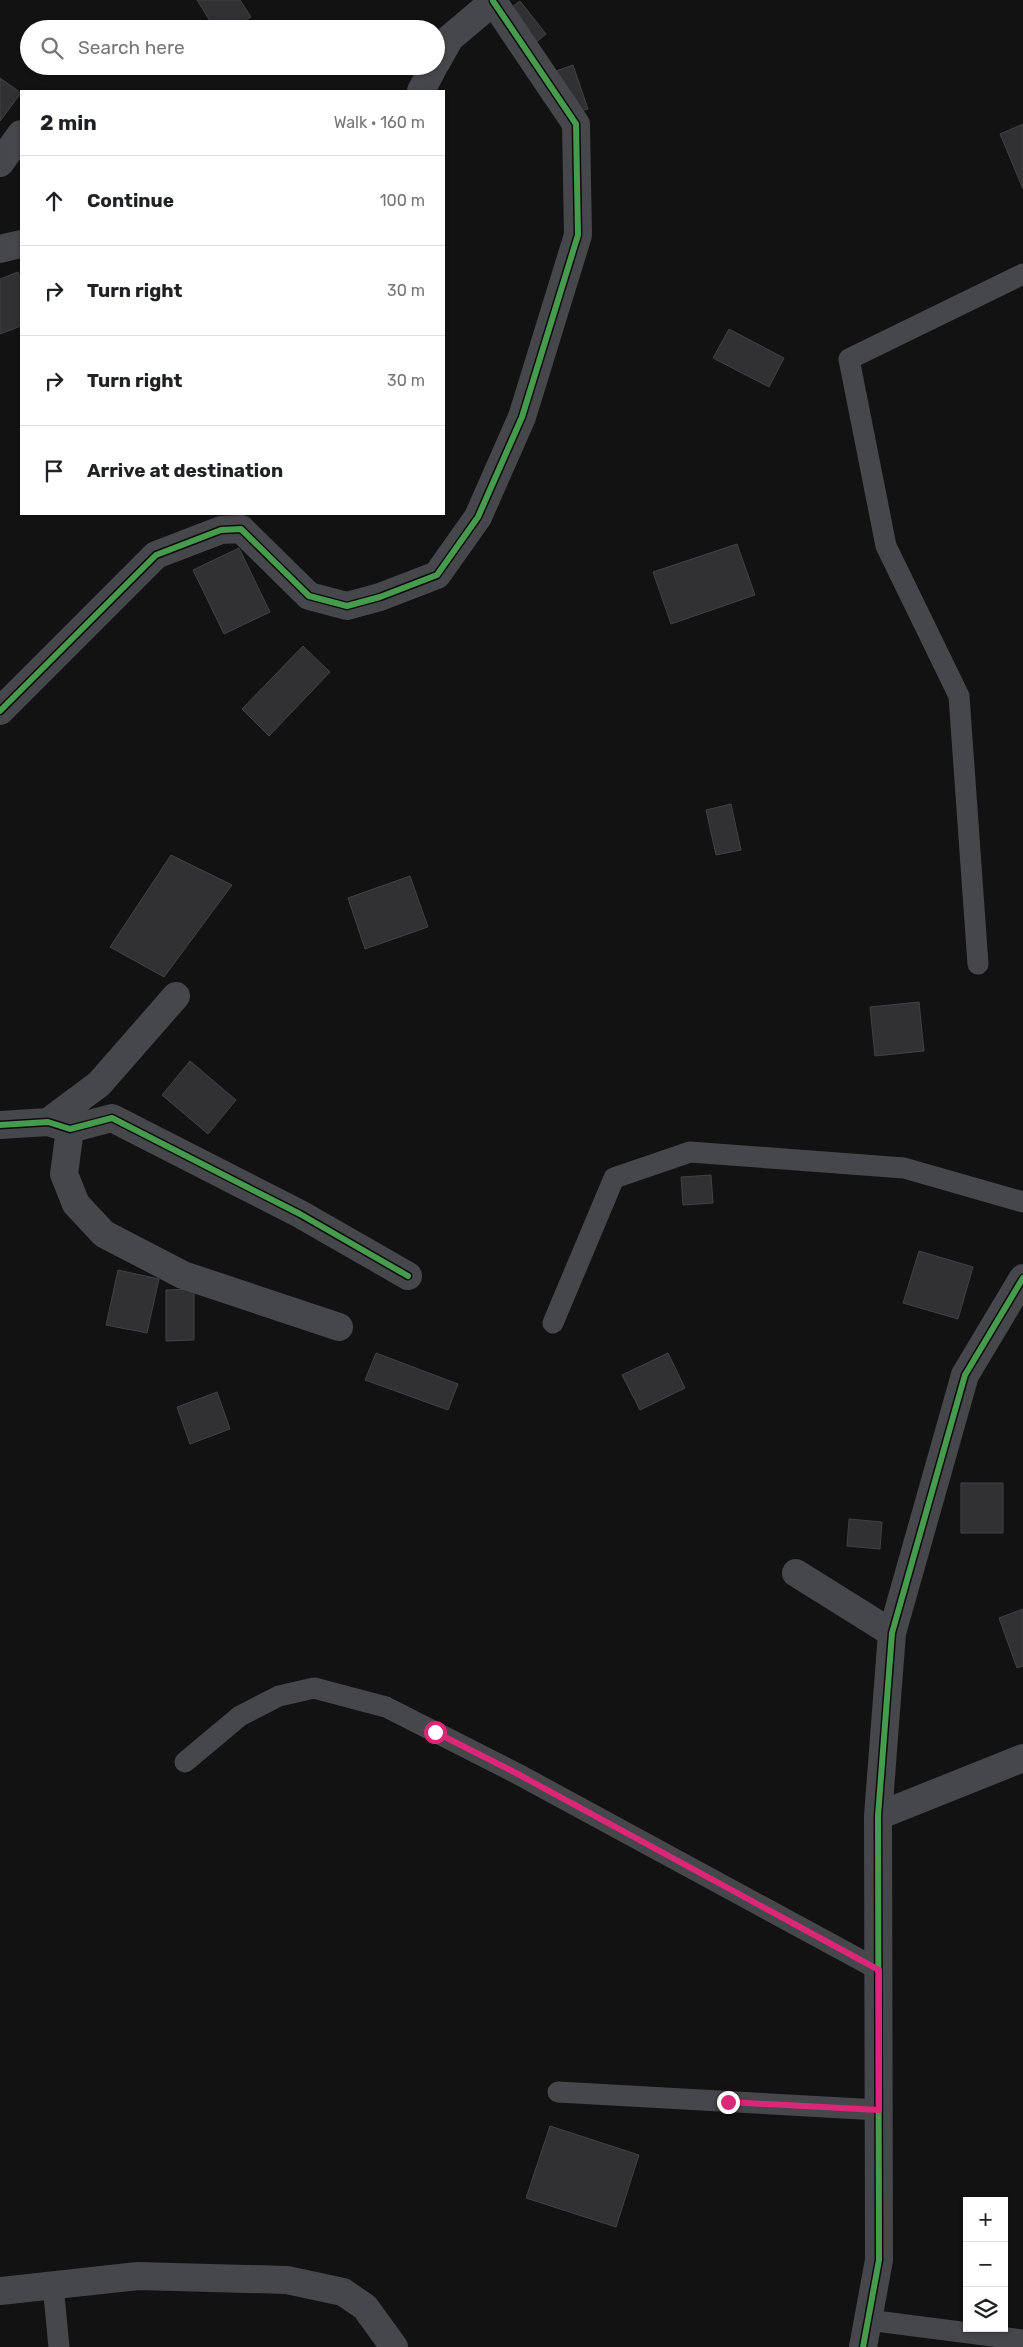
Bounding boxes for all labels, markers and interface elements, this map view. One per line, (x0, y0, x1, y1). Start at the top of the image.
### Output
search box (20, 20, 445, 75)
icon: search (38, 34, 66, 62)
text: Search here (78, 36, 185, 59)
text: 2 min (40, 110, 97, 135)
text: Walk · 160 m (334, 113, 425, 132)
icon: ahead (40, 187, 68, 215)
text: Continue (87, 189, 174, 212)
text: 100 m (380, 191, 425, 210)
icon: right (40, 277, 68, 305)
text: Turn right (87, 279, 182, 302)
text: 30 m (387, 281, 425, 300)
icon: right (40, 367, 68, 395)
text: Turn right (87, 369, 182, 392)
text: 30 m (387, 371, 425, 390)
icon: arrive (40, 457, 68, 485)
text: Arrive at destination (87, 459, 283, 482)
route start (424, 1721, 447, 1744)
route end (717, 2091, 740, 2114)
map controls (963, 2197, 1008, 2332)
button: + (963, 2197, 1008, 2242)
button: − (963, 2242, 1008, 2287)
button: layers (963, 2287, 1008, 2332)

